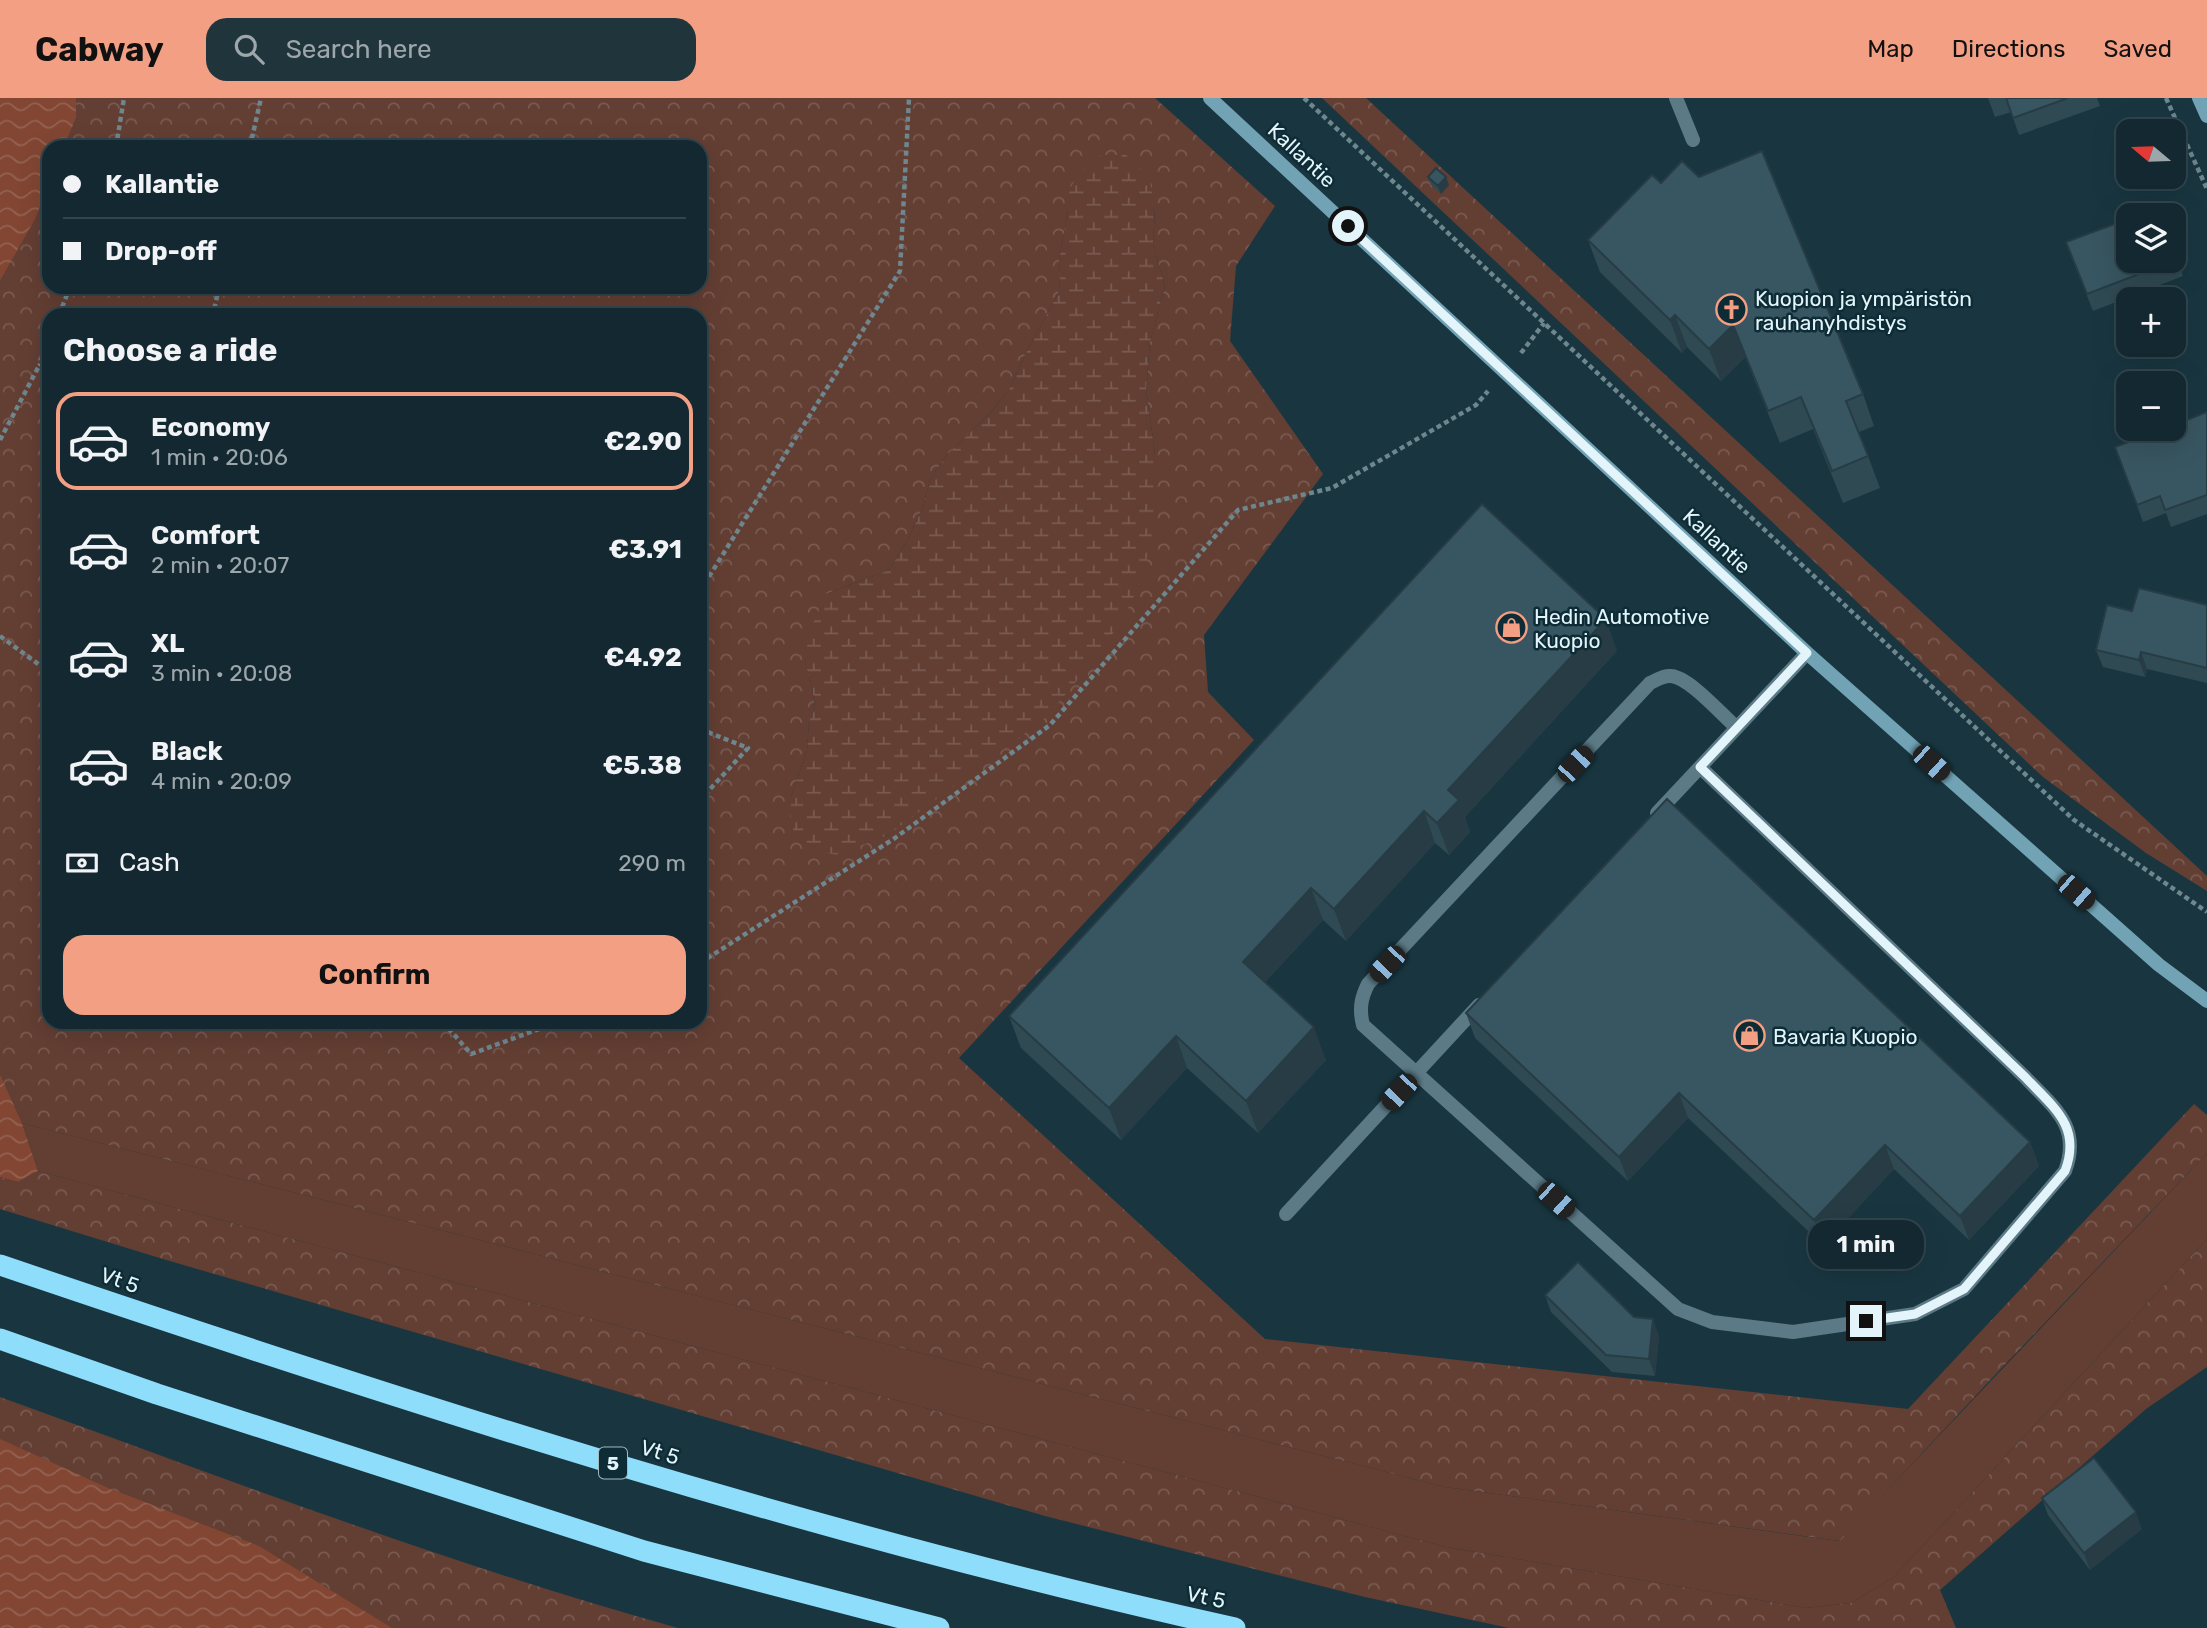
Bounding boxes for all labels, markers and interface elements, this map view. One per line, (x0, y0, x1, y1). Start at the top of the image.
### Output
search box (206, 18, 696, 81)
text: Cabway (35, 30, 164, 69)
icon: search (230, 30, 268, 68)
text: Search here (286, 34, 432, 65)
text: Map (1867, 35, 1914, 63)
text: Directions (1952, 35, 2065, 63)
text: Saved (2103, 35, 2172, 63)
street label: Kallantie (1263, 117, 1341, 193)
north arrow (2116, 119, 2186, 189)
map controls (2116, 119, 2186, 441)
text: Kallantie (105, 169, 219, 200)
button: layers (2116, 203, 2186, 273)
route start (1332, 210, 1364, 242)
text: Drop-off (105, 236, 217, 267)
place label: Kuopion ja ympäristön rauhanyhdistys (1755, 286, 1972, 335)
button: + (2116, 287, 2186, 357)
church icon: Kuopion ja ympäristön rauhanyhdistys (1715, 293, 1749, 327)
text: Choose a ride (63, 331, 277, 369)
button: − (2116, 371, 2186, 441)
icon: car (67, 410, 130, 473)
text: Economy (151, 412, 270, 443)
text: €2.90 (604, 426, 682, 457)
text: 1 min · 20:06 (151, 443, 288, 471)
street label: Kallantie (1678, 503, 1756, 579)
icon: car (67, 518, 130, 581)
text: Comfort (151, 520, 260, 551)
text: €3.91 (609, 534, 682, 565)
text: 2 min · 20:07 (151, 551, 289, 579)
place label: Hedin Automotive Kuopio (1534, 604, 1709, 653)
shop icon: Hedin Automotive Kuopio (1494, 611, 1528, 645)
icon: car (67, 626, 130, 689)
text: XL (151, 628, 184, 659)
text: €4.92 (604, 642, 682, 673)
text: 3 min · 20:08 (151, 659, 293, 687)
icon: car (67, 734, 130, 797)
text: Black (151, 736, 223, 767)
car (1553, 741, 1598, 787)
car (1909, 741, 1954, 785)
text: €5.38 (603, 750, 682, 781)
text: 4 min · 20:09 (151, 767, 292, 795)
icon: cash (63, 844, 101, 882)
text: Cash (119, 847, 180, 878)
text: 290 m (618, 849, 686, 877)
car (2054, 870, 2099, 914)
button: Confirm (63, 935, 686, 1015)
car (1365, 941, 1410, 987)
shop icon: Bavaria Kuopio (1733, 1019, 1767, 1053)
place label: Bavaria Kuopio (1773, 1024, 1918, 1049)
car (1377, 1069, 1422, 1115)
car (1534, 1178, 1579, 1222)
callout: 1 min (1808, 1220, 1924, 1268)
text: 1 min (1837, 1230, 1895, 1258)
street label: Vt 5 (97, 1262, 143, 1298)
route end (1850, 1305, 1882, 1337)
street label: Vt 5 (638, 1434, 682, 1470)
road number: 5 (599, 1448, 627, 1478)
street label: Vt 5 (1184, 1581, 1228, 1613)

